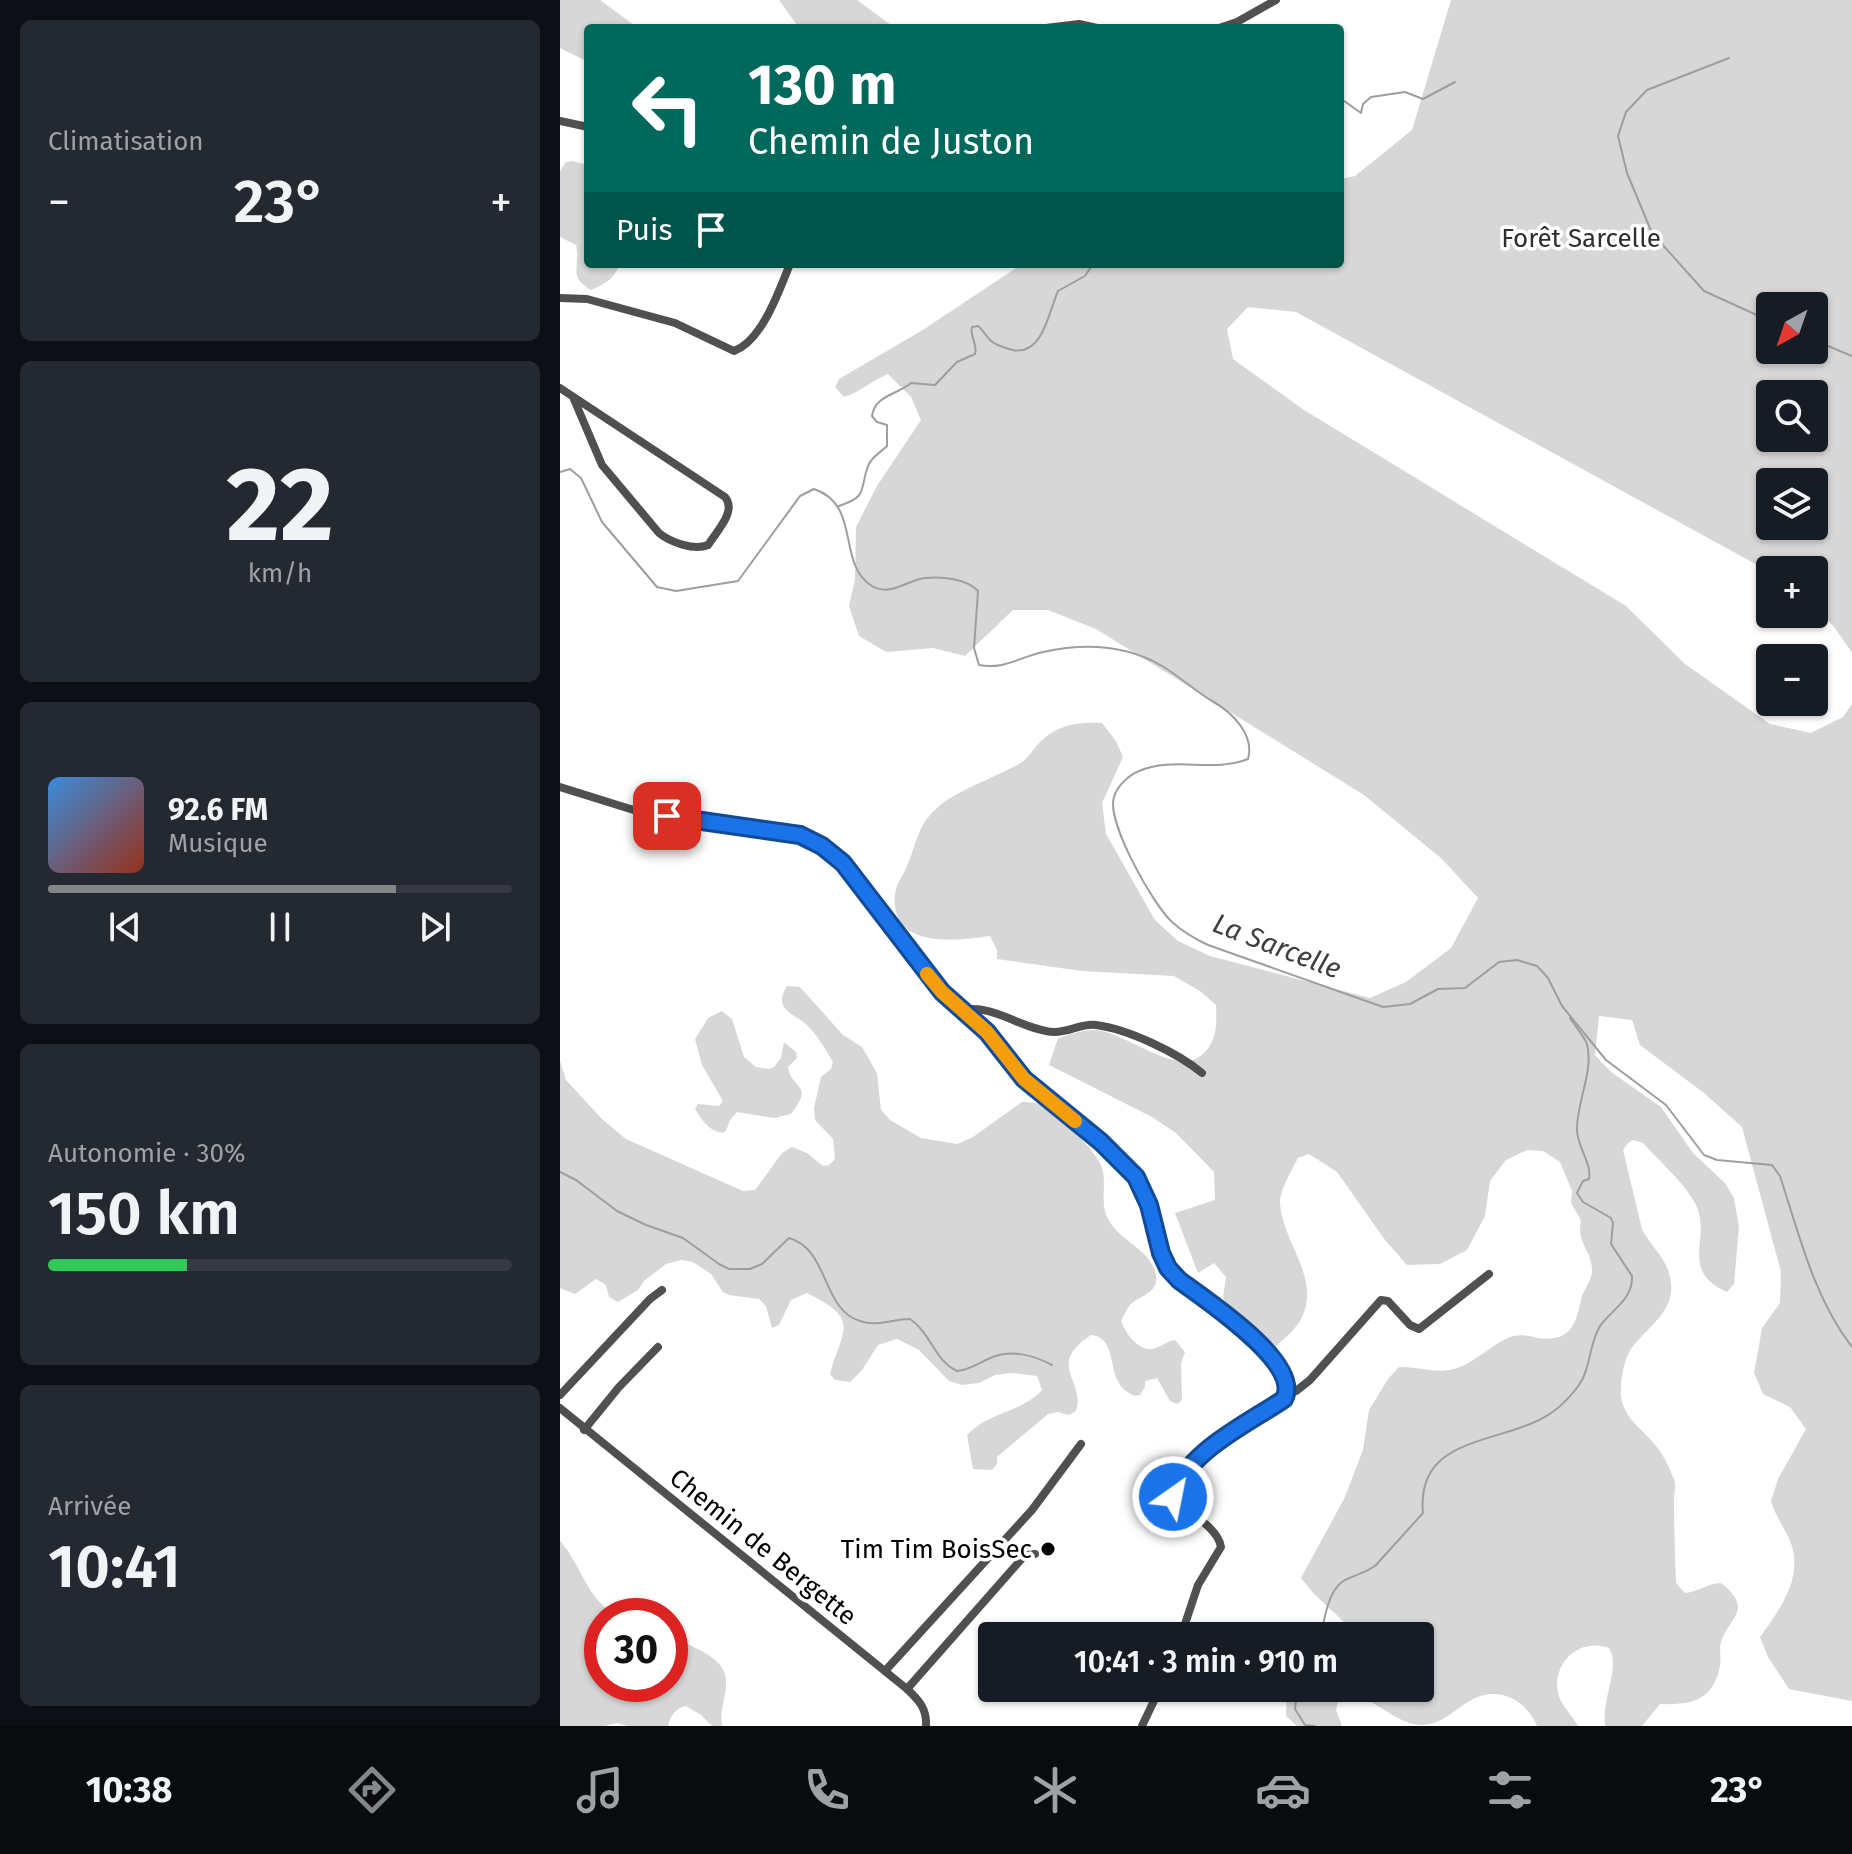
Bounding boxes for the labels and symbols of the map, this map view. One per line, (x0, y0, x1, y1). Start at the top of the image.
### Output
park label: Forêt Sarcelle (1501, 223, 1661, 254)
north arrow (1756, 292, 1828, 364)
pin (633, 782, 701, 850)
water label: La Sarcelle (1208, 906, 1346, 986)
position arrow (1131, 1455, 1215, 1539)
street label: Chemin de Bergette (663, 1462, 863, 1632)
place label: Tim Tim BoisSec (841, 1534, 1032, 1565)
marker: Tim Tim BoisSec (1039, 1540, 1057, 1558)
speed limit sign: 30 (584, 1598, 688, 1702)

